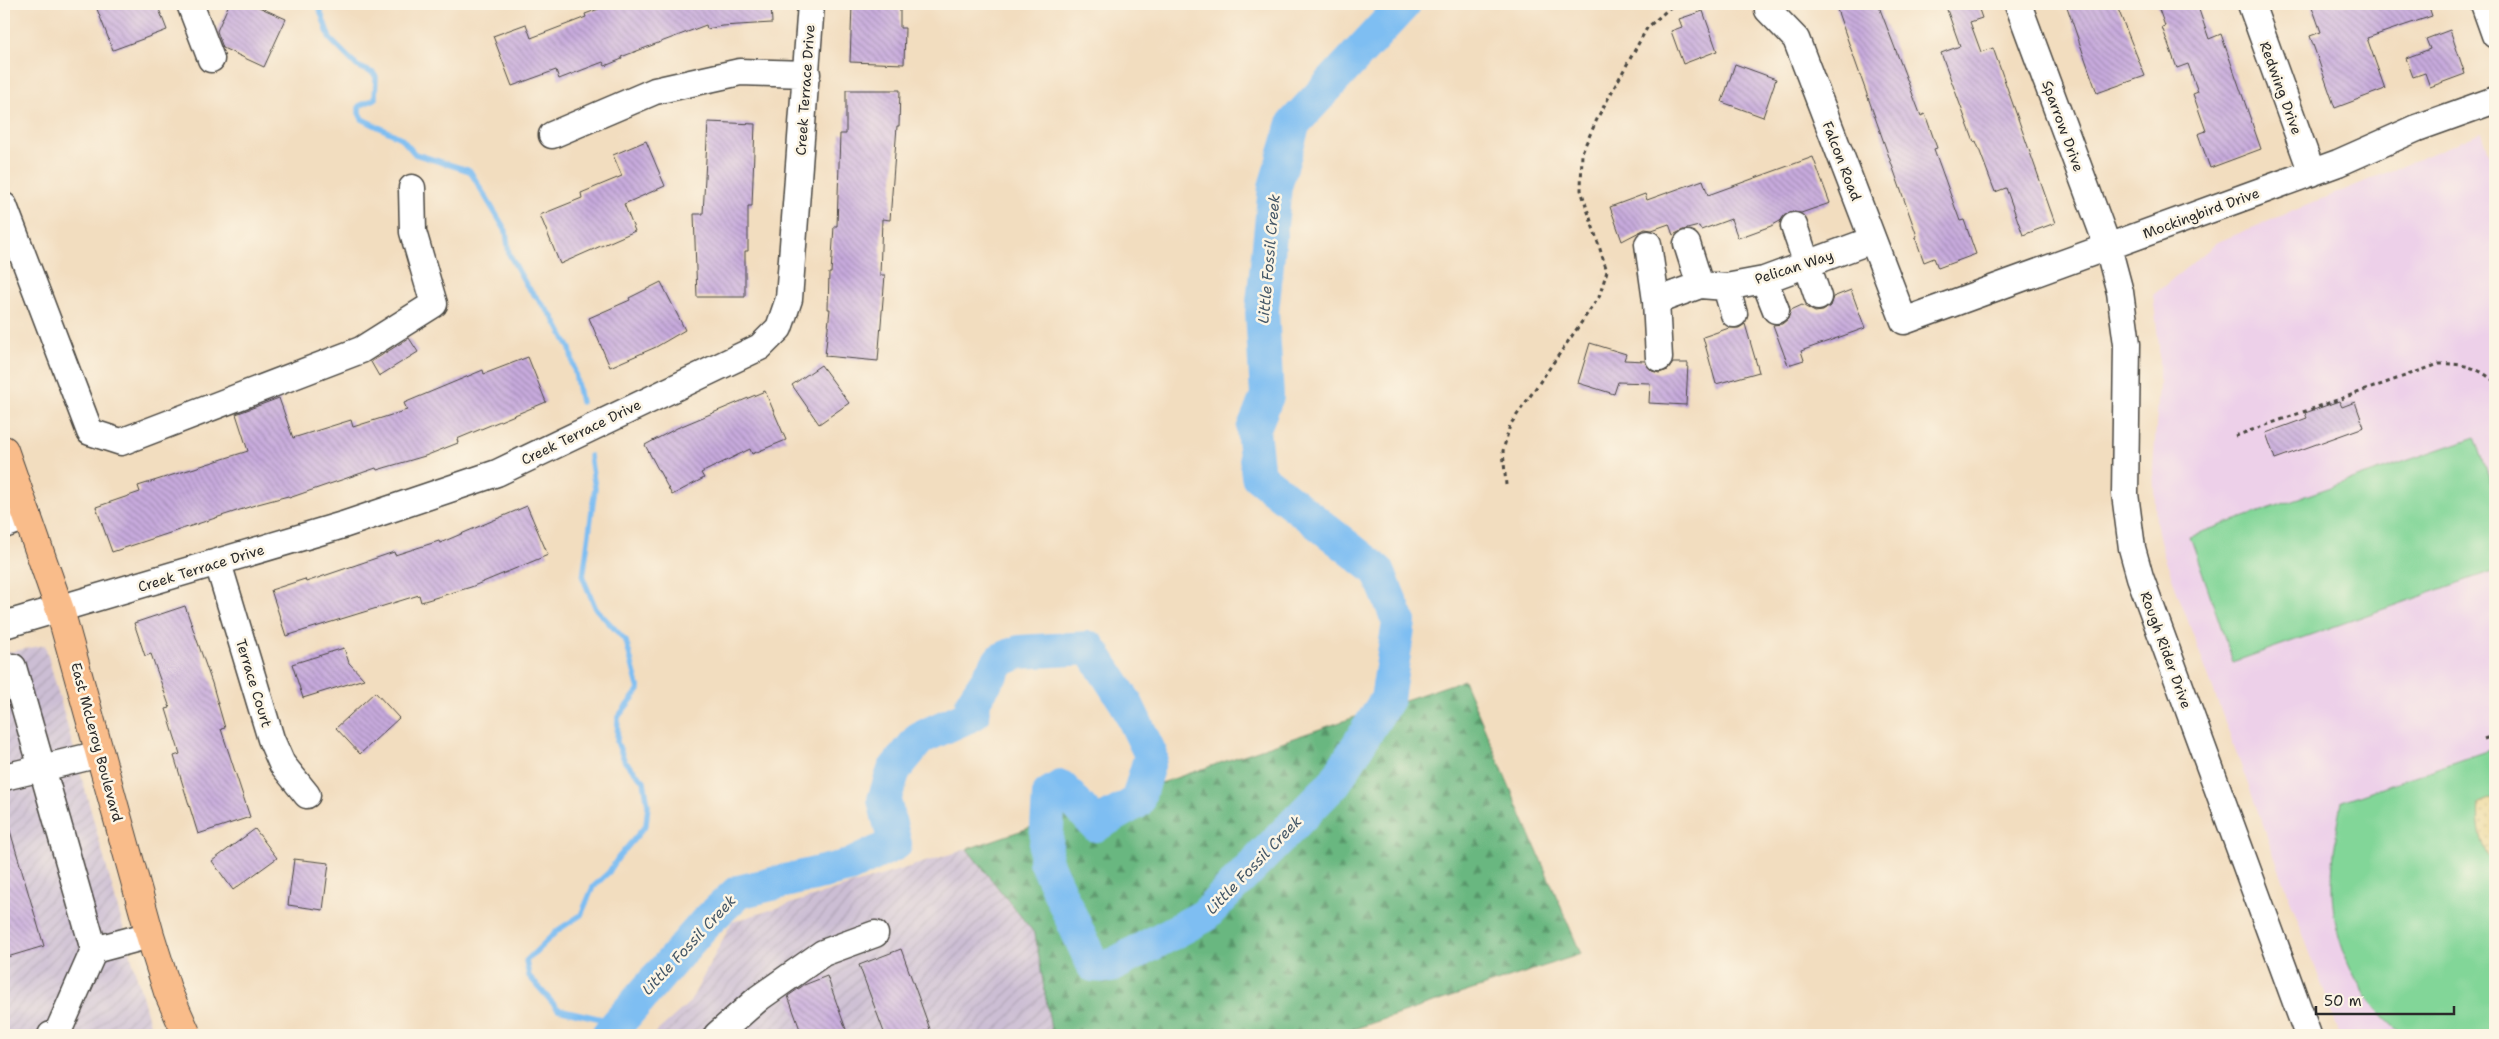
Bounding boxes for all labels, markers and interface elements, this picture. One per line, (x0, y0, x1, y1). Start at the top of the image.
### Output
street label: Creek Terrace Drive (791, 24, 819, 156)
street label: Redwing Drive (2256, 39, 2306, 137)
street label: Sparrow Drive (2038, 78, 2088, 174)
street label: Falcon Road (1819, 119, 1865, 203)
street label: Mockingbird Drive (2140, 183, 2262, 242)
water label: Little Fossil Creek (1253, 193, 1285, 325)
street label: Pelican Way (1752, 246, 1836, 288)
street label: Creek Terrace Drive (518, 395, 644, 469)
street label: Creek Terrace Drive (136, 540, 266, 596)
street label: Rough Rider Drive (2136, 589, 2196, 711)
street label: Terrace Court (232, 637, 276, 729)
street label: East McLeroy Boulevard (67, 660, 127, 824)
water label: Little Fossil Creek (1202, 811, 1307, 919)
water label: Little Fossil Creek (637, 890, 741, 999)
scale bar (2316, 984, 2454, 1016)
text: 50 m (2324, 991, 2362, 1011)

